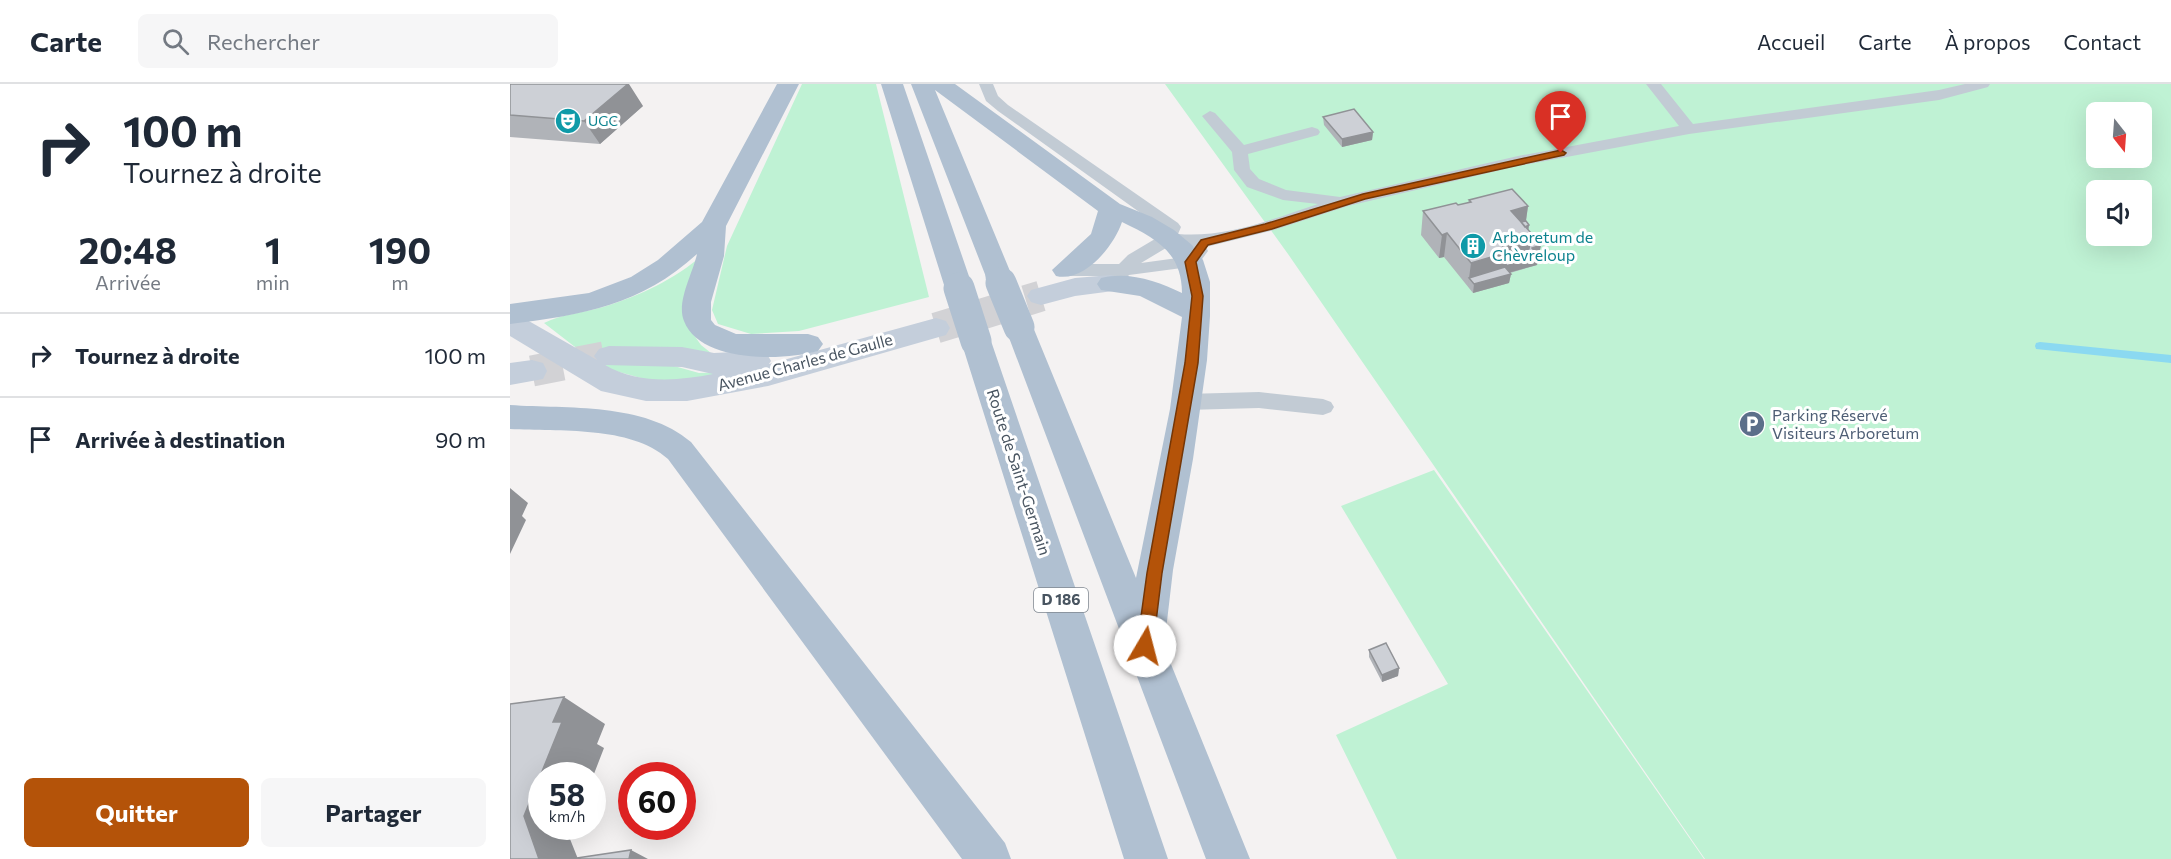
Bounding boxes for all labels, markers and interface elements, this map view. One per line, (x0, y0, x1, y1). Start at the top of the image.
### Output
search box (138, 14, 558, 68)
text: Carte (30, 24, 102, 58)
icon: search (159, 25, 192, 58)
text: Rechercher (207, 28, 320, 55)
text: Accueil (1757, 29, 1825, 54)
text: Carte (1858, 29, 1912, 54)
text: À propos (1945, 29, 2030, 54)
text: Contact (2063, 29, 2141, 54)
pin (1535, 91, 1586, 153)
icon: arrive (1544, 100, 1577, 133)
north arrow (2086, 102, 2152, 168)
map controls (2086, 102, 2152, 246)
text: 100 m (123, 104, 243, 156)
theatre icon: UGC (553, 106, 583, 136)
icon: right (24, 108, 102, 186)
place label: UGC (588, 112, 618, 129)
text: Tournez à droite (123, 156, 322, 189)
button: sound (2086, 180, 2152, 246)
text: 20:48 (79, 227, 177, 271)
text: 1 (265, 227, 281, 271)
text: 190 (369, 227, 431, 271)
place label: Arboretum de Chèvreloup (1492, 227, 1593, 264)
building icon: Arboretum de Chèvreloup (1458, 231, 1488, 261)
text: Arrivée (95, 270, 161, 294)
text: min (256, 270, 290, 294)
text: m (391, 270, 409, 294)
street label: Avenue Charles de Gaulle (715, 329, 894, 394)
icon: right (24, 339, 57, 372)
text: Tournez à droite (75, 342, 240, 369)
text: 100 m (424, 342, 486, 369)
street label: Route de Saint-Germain (984, 386, 1055, 557)
place label: Parking Réservé Visiteurs Arboretum (1772, 405, 1919, 442)
parking icon: Parking Réservé Visiteurs Arboretum (1737, 409, 1767, 439)
icon: arrive (24, 423, 57, 456)
text: Arrivée à destination (75, 426, 285, 453)
text: 90 m (435, 426, 486, 453)
road number: D 186 (1034, 588, 1088, 612)
position arrow (1113, 614, 1177, 678)
speed limit sign: 60 (618, 762, 696, 840)
text: 58 (549, 775, 585, 812)
button: Quitter (24, 778, 249, 847)
button: Partager (261, 778, 486, 847)
text: km/h (549, 807, 585, 825)

